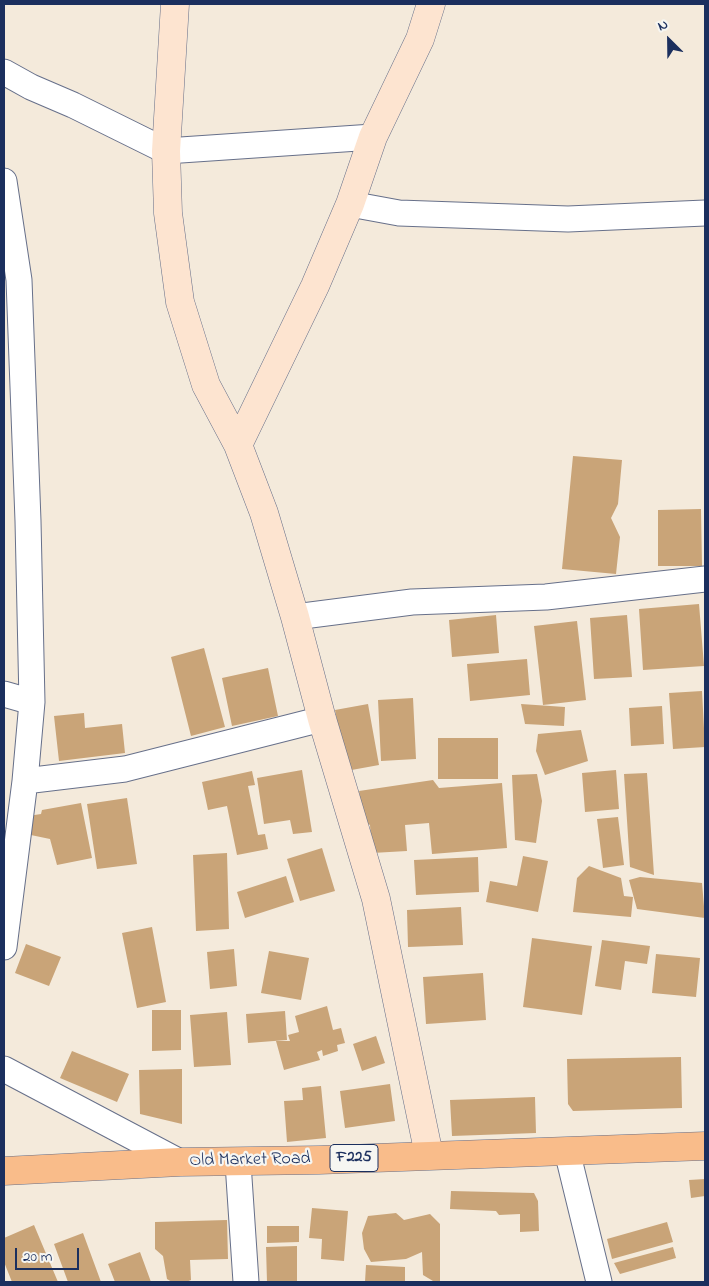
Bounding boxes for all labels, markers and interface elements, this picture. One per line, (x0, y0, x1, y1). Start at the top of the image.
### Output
text: N (654, 14, 671, 37)
north arrow (644, 15, 694, 65)
road number: F225 (330, 1144, 378, 1172)
street label: Old Market Road (189, 1149, 311, 1173)
scale bar (18, 1238, 81, 1270)
text: 20 m (23, 1246, 52, 1268)

